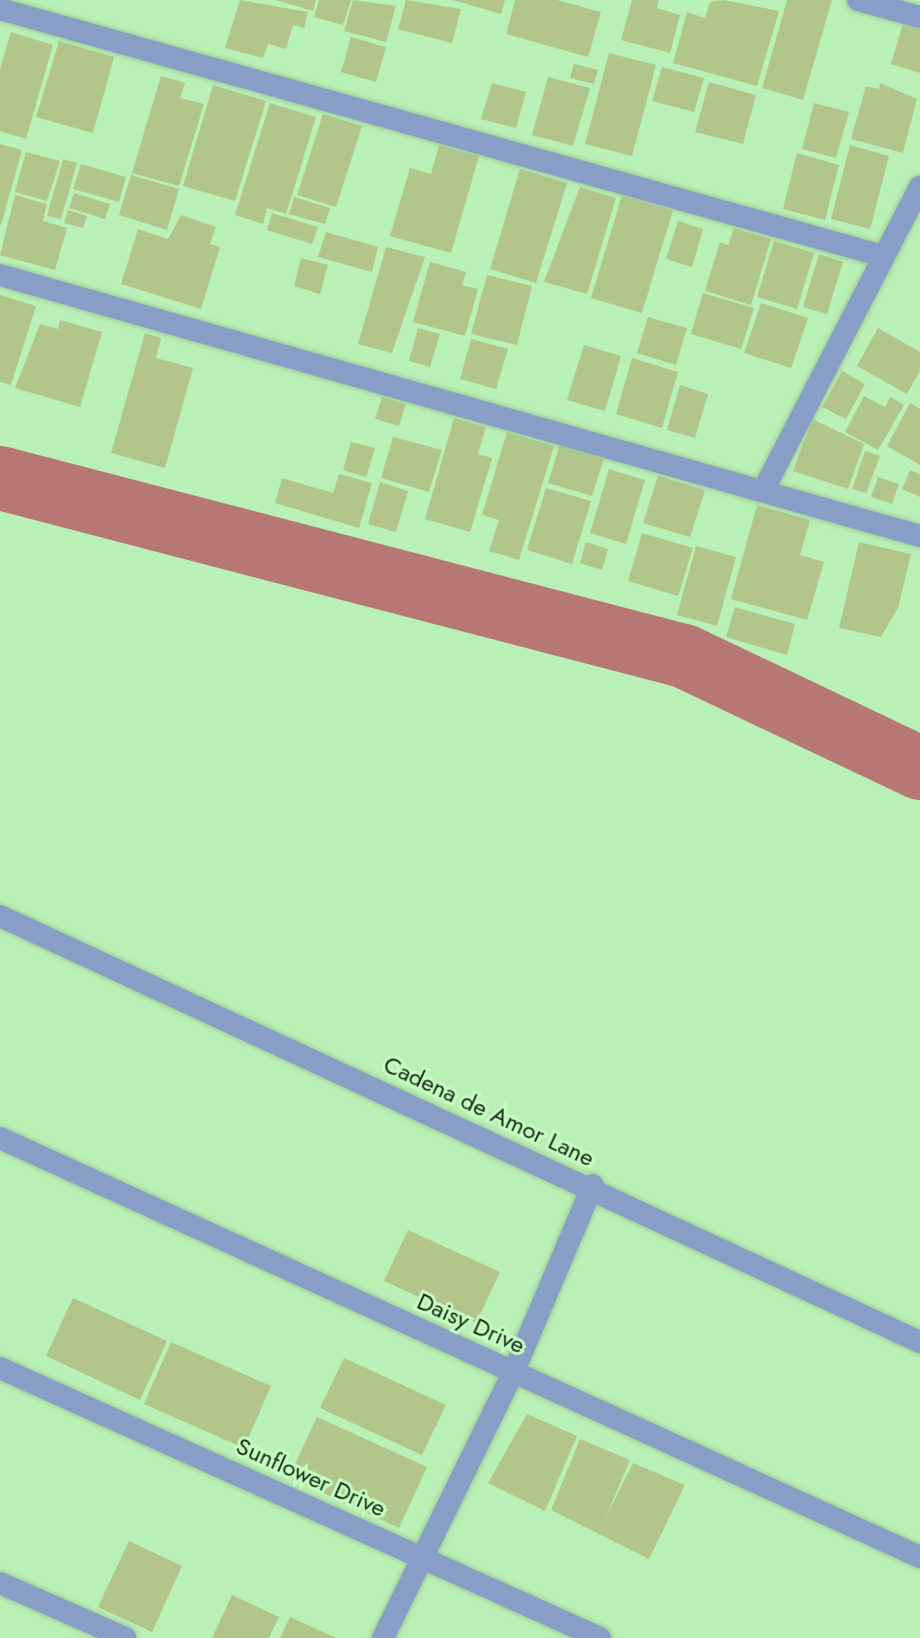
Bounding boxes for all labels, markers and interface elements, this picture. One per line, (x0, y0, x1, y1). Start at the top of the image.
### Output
street label: Cadena de Amor Lane (379, 1050, 599, 1172)
street label: Daisy Drive (413, 1287, 529, 1359)
street label: Sunflower Drive (232, 1431, 390, 1523)

